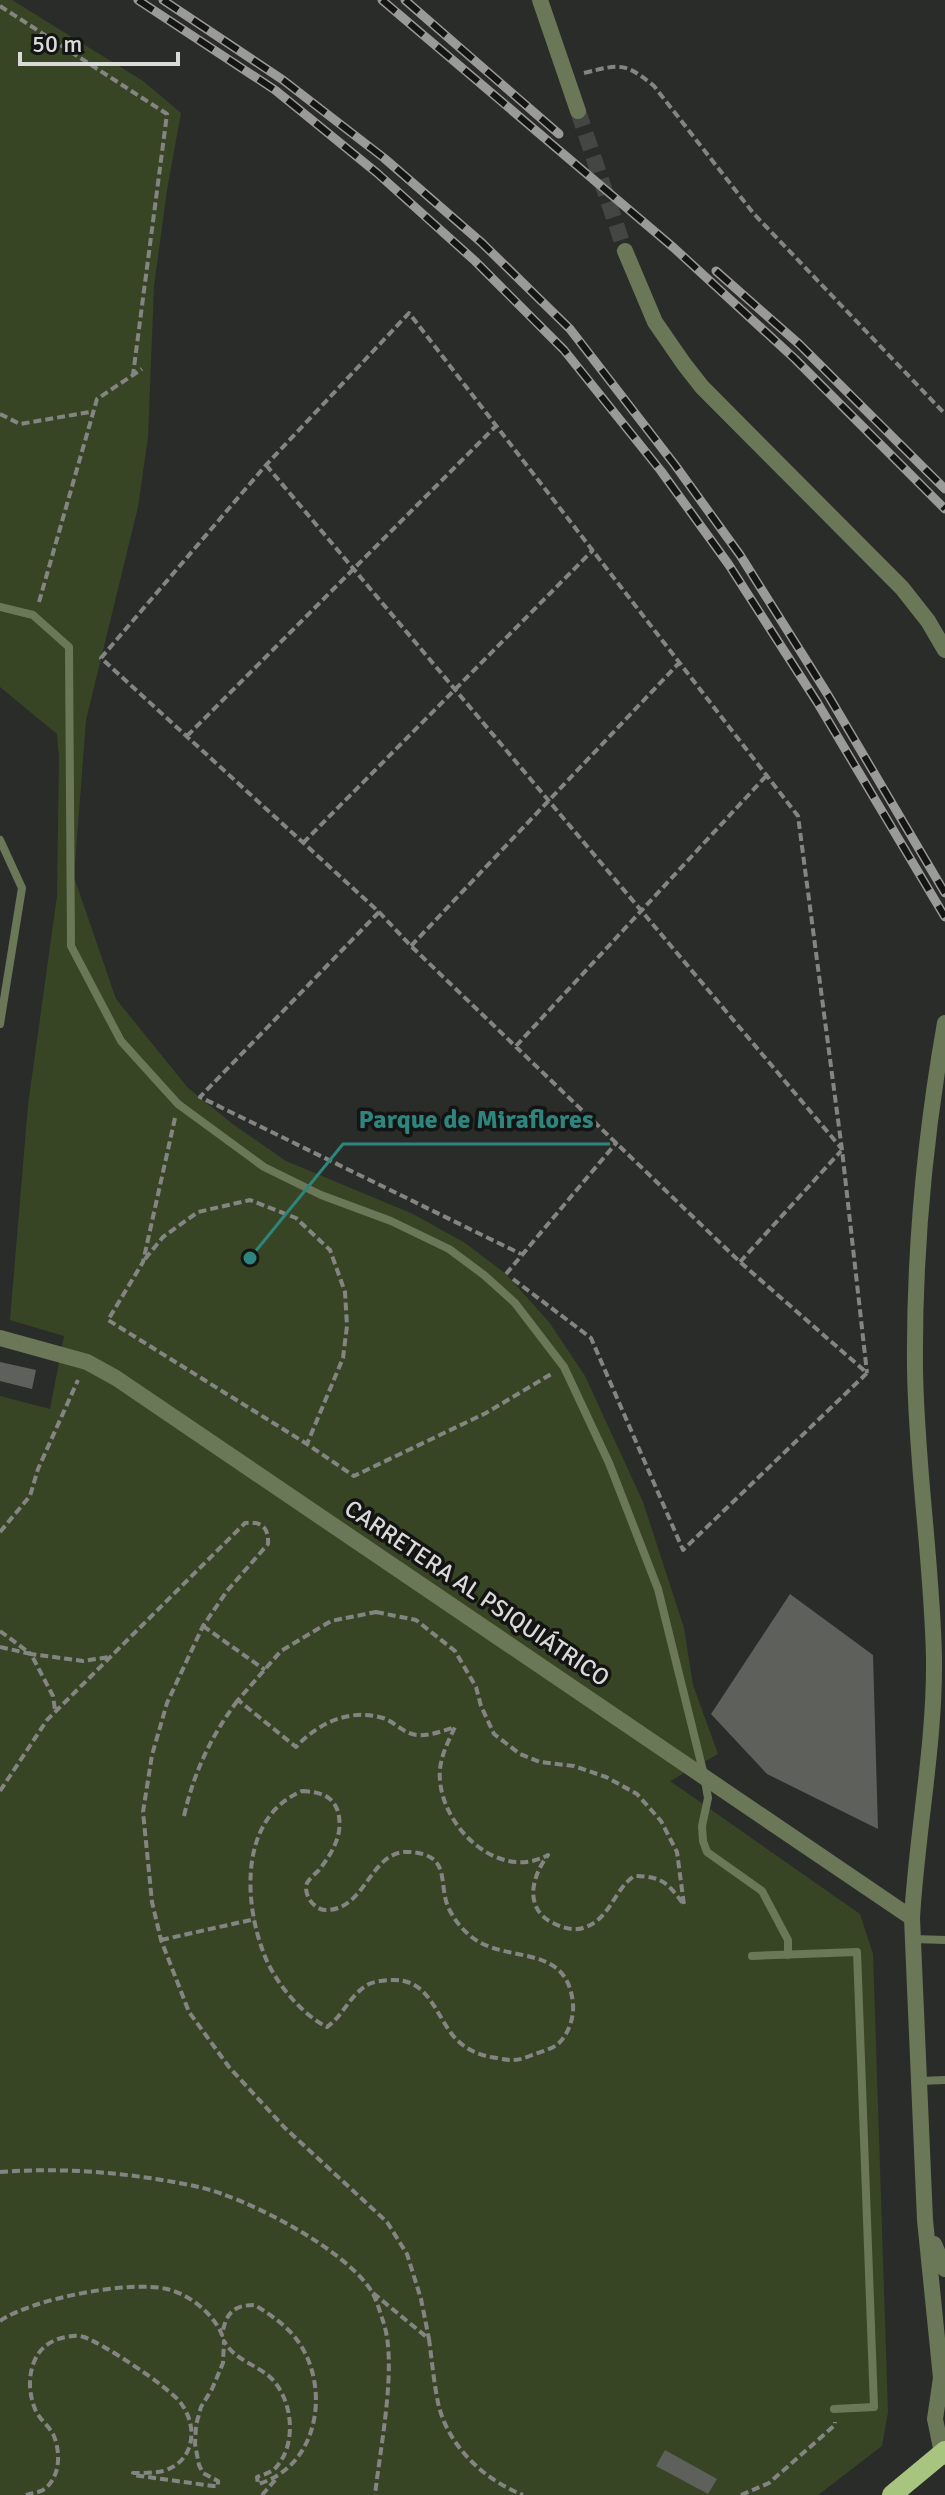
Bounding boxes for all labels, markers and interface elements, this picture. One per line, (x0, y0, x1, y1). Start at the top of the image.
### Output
scale bar (20, 16, 178, 66)
text: 50 m (32, 29, 82, 59)
callout: Parque de Miraflores (343, 1094, 610, 1144)
text: Parque de Miraflores (359, 1104, 593, 1136)
street label: CARRETERA AL PSIQUIÁTRICO (339, 1493, 615, 1693)

